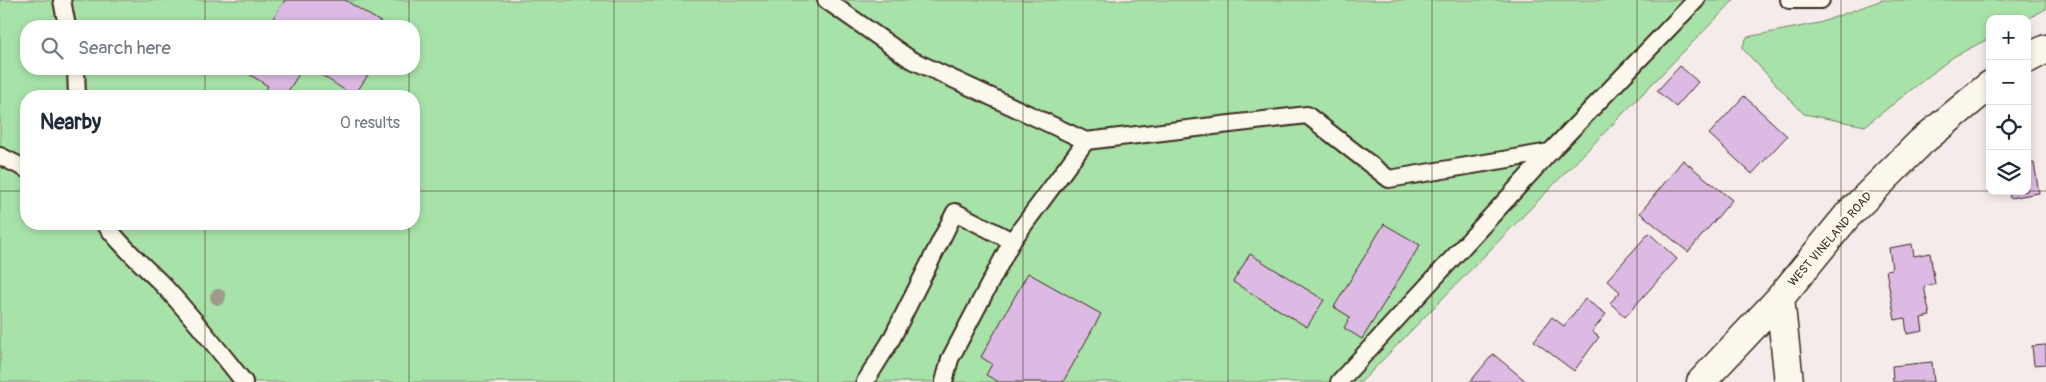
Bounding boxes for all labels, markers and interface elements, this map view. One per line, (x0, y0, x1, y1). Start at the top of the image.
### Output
map controls (1986, 15, 2031, 195)
button: + (1986, 15, 2031, 60)
search box (20, 20, 420, 75)
icon: search (38, 34, 66, 62)
text: Search here (78, 36, 171, 60)
button: − (1986, 60, 2031, 105)
button: locate (1986, 105, 2031, 150)
text: Nearby (40, 109, 101, 136)
text: 0 results (340, 113, 400, 133)
button: layers (1986, 150, 2031, 195)
street label: WEST VINELAND ROAD (1785, 189, 1876, 290)

